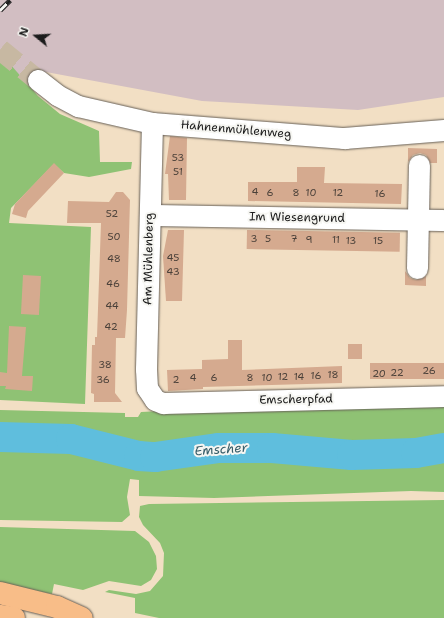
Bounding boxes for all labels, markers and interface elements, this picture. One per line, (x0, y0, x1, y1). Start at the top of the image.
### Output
north arrow (16, 16, 56, 56)
text: N (16, 26, 33, 39)
street label: Hahnenmühlenweg (180, 118, 292, 142)
house number: 53 (172, 152, 184, 164)
house number: 51 (173, 166, 183, 178)
house number: 4 (252, 186, 258, 198)
house number: 6 (267, 187, 273, 199)
house number: 8 (293, 187, 299, 199)
house number: 10 (306, 187, 316, 199)
house number: 12 (333, 187, 343, 199)
house number: 16 (375, 188, 385, 200)
house number: 52 (106, 208, 118, 220)
street label: Im Wiesengrund (249, 210, 345, 226)
street label: Am Mühlenberg (141, 213, 157, 305)
house number: 50 (107, 231, 121, 243)
house number: 3 (251, 233, 257, 245)
house number: 5 (265, 233, 271, 245)
house number: 7 (291, 233, 297, 245)
house number: 9 (306, 234, 312, 246)
house number: 11 (332, 234, 340, 246)
house number: 13 (346, 235, 356, 247)
house number: 15 (373, 235, 383, 247)
house number: 45 (167, 252, 179, 264)
house number: 48 (107, 253, 121, 265)
house number: 43 (166, 266, 180, 278)
house number: 46 (106, 278, 120, 290)
house number: 44 (105, 300, 119, 312)
house number: 42 (104, 321, 118, 333)
house number: 38 (98, 359, 112, 371)
house number: 26 (422, 365, 436, 377)
house number: 22 (390, 367, 404, 379)
house number: 20 (372, 368, 386, 380)
house number: 18 (327, 369, 339, 381)
house number: 16 (311, 370, 321, 382)
house number: 12 (278, 371, 288, 383)
house number: 14 (294, 371, 304, 383)
house number: 4 (190, 372, 196, 384)
house number: 6 (211, 372, 217, 384)
house number: 8 (247, 372, 253, 384)
house number: 10 (262, 372, 272, 384)
house number: 36 (96, 374, 110, 386)
house number: 2 (173, 374, 179, 386)
street label: Emscherpfad (259, 392, 333, 408)
water label: Emscher (194, 440, 248, 460)

